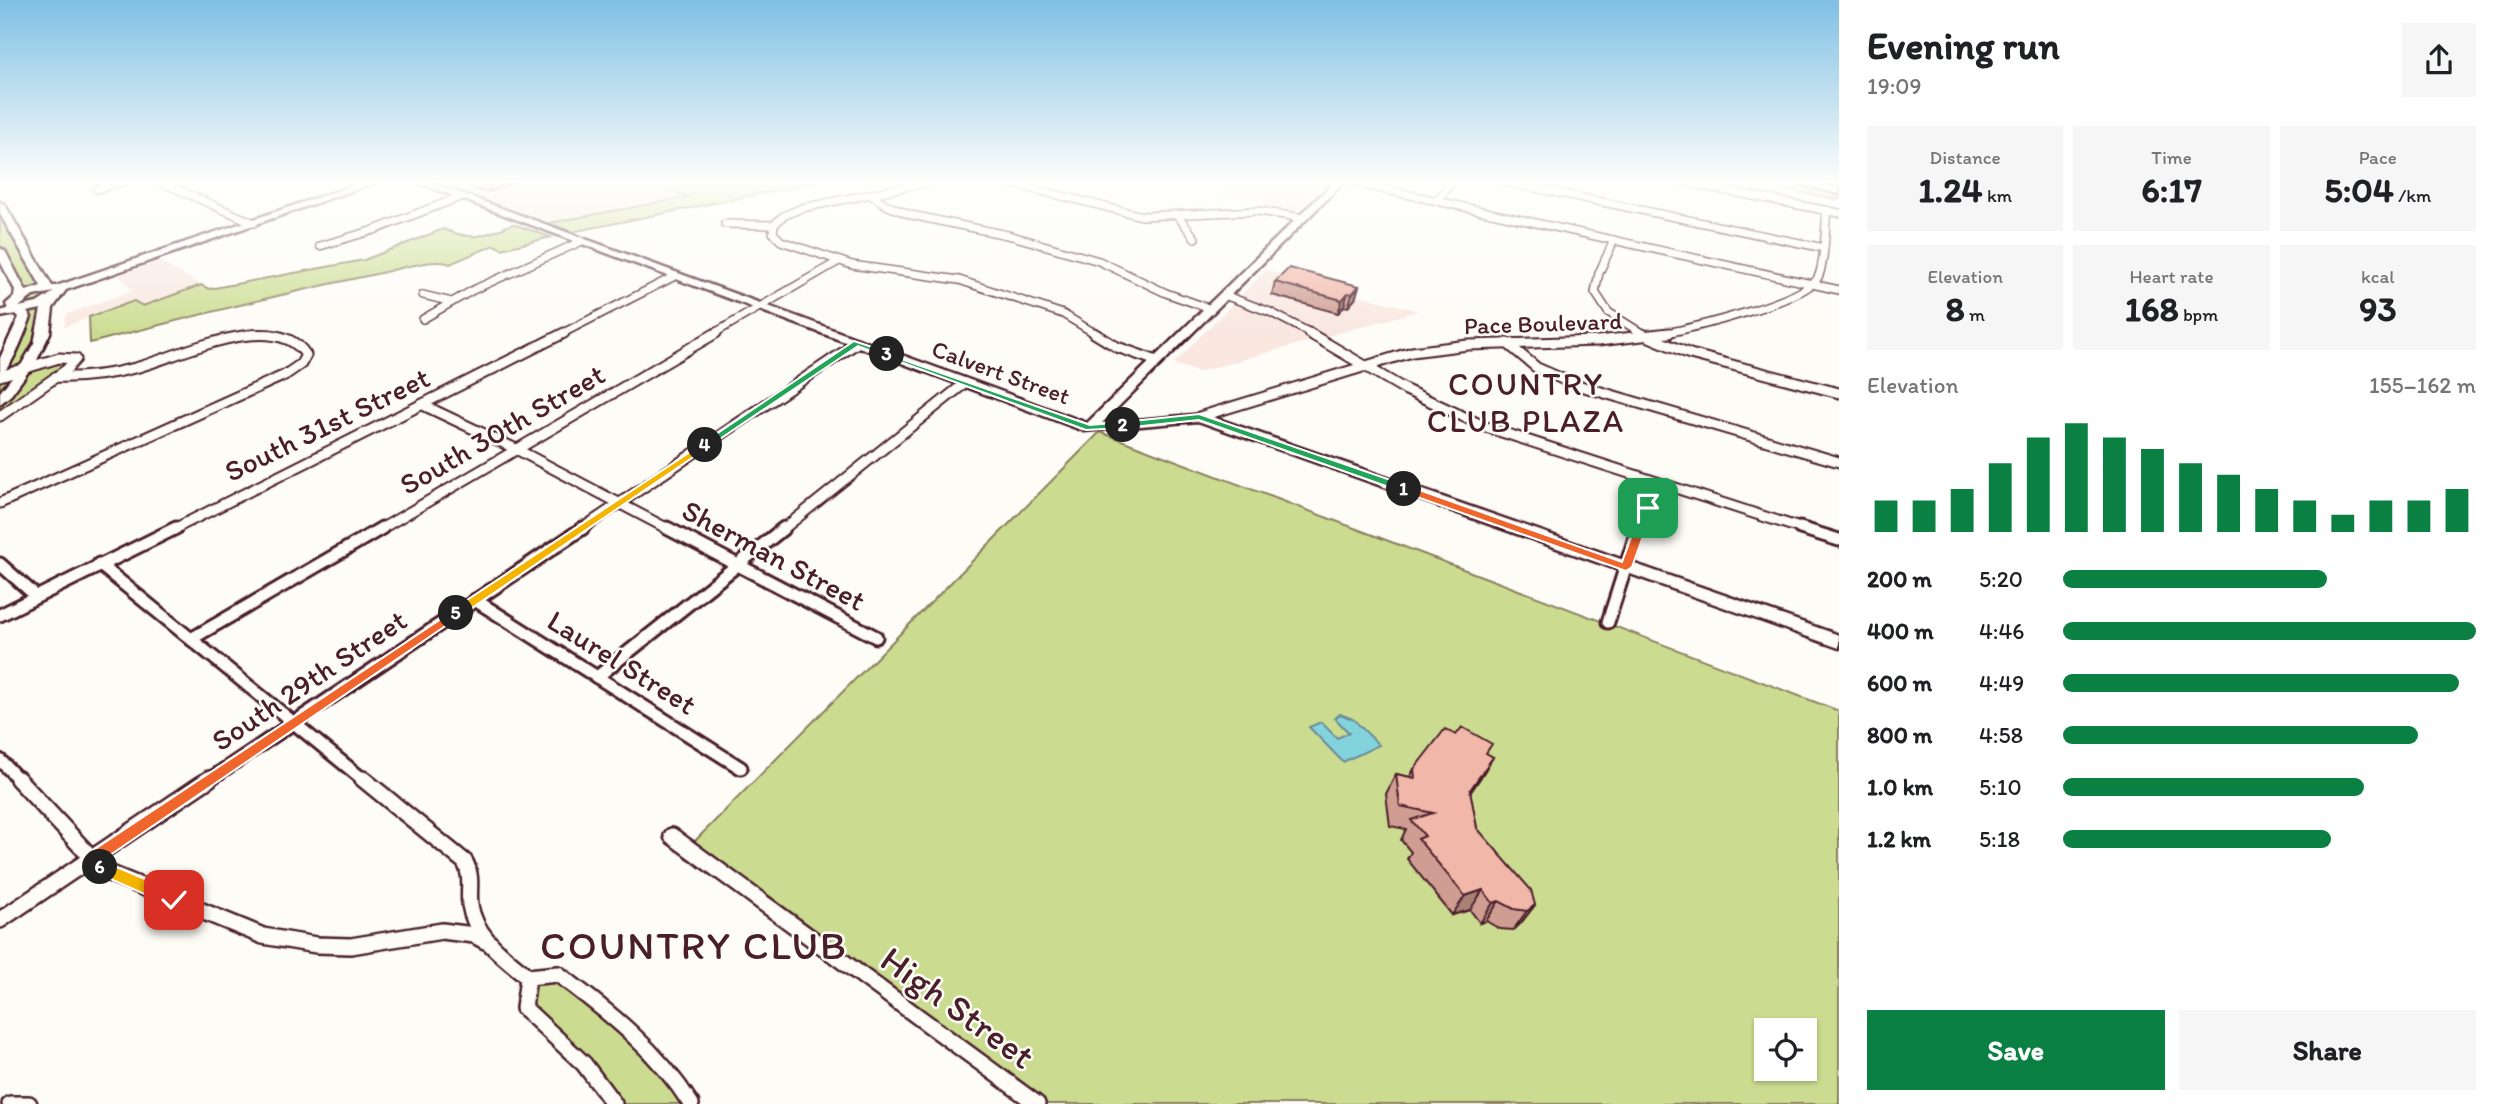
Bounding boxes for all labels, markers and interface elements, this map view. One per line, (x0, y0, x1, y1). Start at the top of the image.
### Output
text: Evening run (1867, 23, 2060, 69)
button: share (2402, 23, 2476, 97)
text: 19:09 (1867, 72, 1922, 100)
text: Distance (1930, 146, 2001, 169)
text: Time (2151, 146, 2192, 169)
text: Pace (2359, 146, 2397, 169)
text: 1.24 (1918, 169, 1983, 211)
text: 6:17 (2141, 169, 2202, 211)
text: 5:04 (2324, 169, 2394, 211)
text: km (1983, 184, 2012, 207)
text: /km (2394, 184, 2431, 207)
text: Elevation (1927, 265, 2003, 288)
text: Heart rate (2129, 265, 2214, 288)
text: kcal (2361, 265, 2395, 288)
text: 8 (1945, 288, 1965, 330)
text: 168 (2125, 288, 2179, 330)
text: 93 (2359, 288, 2397, 330)
text: m (1965, 303, 1985, 326)
text: bpm (2179, 303, 2218, 326)
street label: Pace Boulevard (1463, 306, 1623, 340)
street label: Calvert Street (928, 334, 1074, 410)
pin: 3 (870, 336, 904, 372)
text: 3 (881, 342, 892, 365)
street label: South 30th Street (393, 355, 611, 503)
street label: South 31st Street (218, 358, 436, 490)
district label: COUNTRY CLUB PLAZA (1427, 365, 1625, 440)
text: Elevation (1867, 371, 1958, 399)
text: 155–162 m (2369, 371, 2476, 399)
pin: 2 (1106, 408, 1140, 442)
text: 2 (1118, 413, 1128, 436)
pin: 4 (688, 428, 722, 462)
text: 4 (699, 433, 710, 456)
pin: 1 (1386, 472, 1422, 506)
text: 1 (1399, 477, 1408, 500)
pin (1618, 478, 1678, 538)
icon: arrive (1629, 489, 1667, 527)
street label: Sherman Street (676, 491, 872, 619)
text: 200 m (1867, 565, 1932, 593)
text: 5:20 (1979, 565, 2023, 593)
pin: 5 (438, 596, 474, 630)
street label: South 29th Street (204, 601, 414, 759)
text: 5 (451, 601, 460, 624)
street label: Laurel Street (541, 602, 703, 722)
text: 400 m (1867, 617, 1934, 645)
text: 4:46 (1979, 617, 2024, 645)
text: 600 m (1867, 669, 1932, 697)
text: 4:49 (1979, 669, 2024, 697)
text: 800 m (1867, 721, 1932, 749)
text: 4:58 (1979, 721, 2023, 749)
text: 1.0 km (1867, 773, 1933, 801)
text: 5:10 (1979, 773, 2022, 801)
text: 1.2 km (1867, 825, 1931, 853)
text: 5:18 (1979, 825, 2020, 853)
pin: 6 (82, 850, 118, 884)
text: 6 (94, 855, 105, 878)
pin (144, 870, 204, 930)
icon: check (155, 881, 193, 919)
district label: COUNTRY CLUB (540, 921, 848, 969)
street label: High Street (872, 936, 1044, 1078)
button: Save (1867, 1010, 2165, 1090)
button: Share (2179, 1010, 2476, 1090)
map controls (1754, 1018, 1817, 1081)
button: locate (1754, 1018, 1817, 1081)

